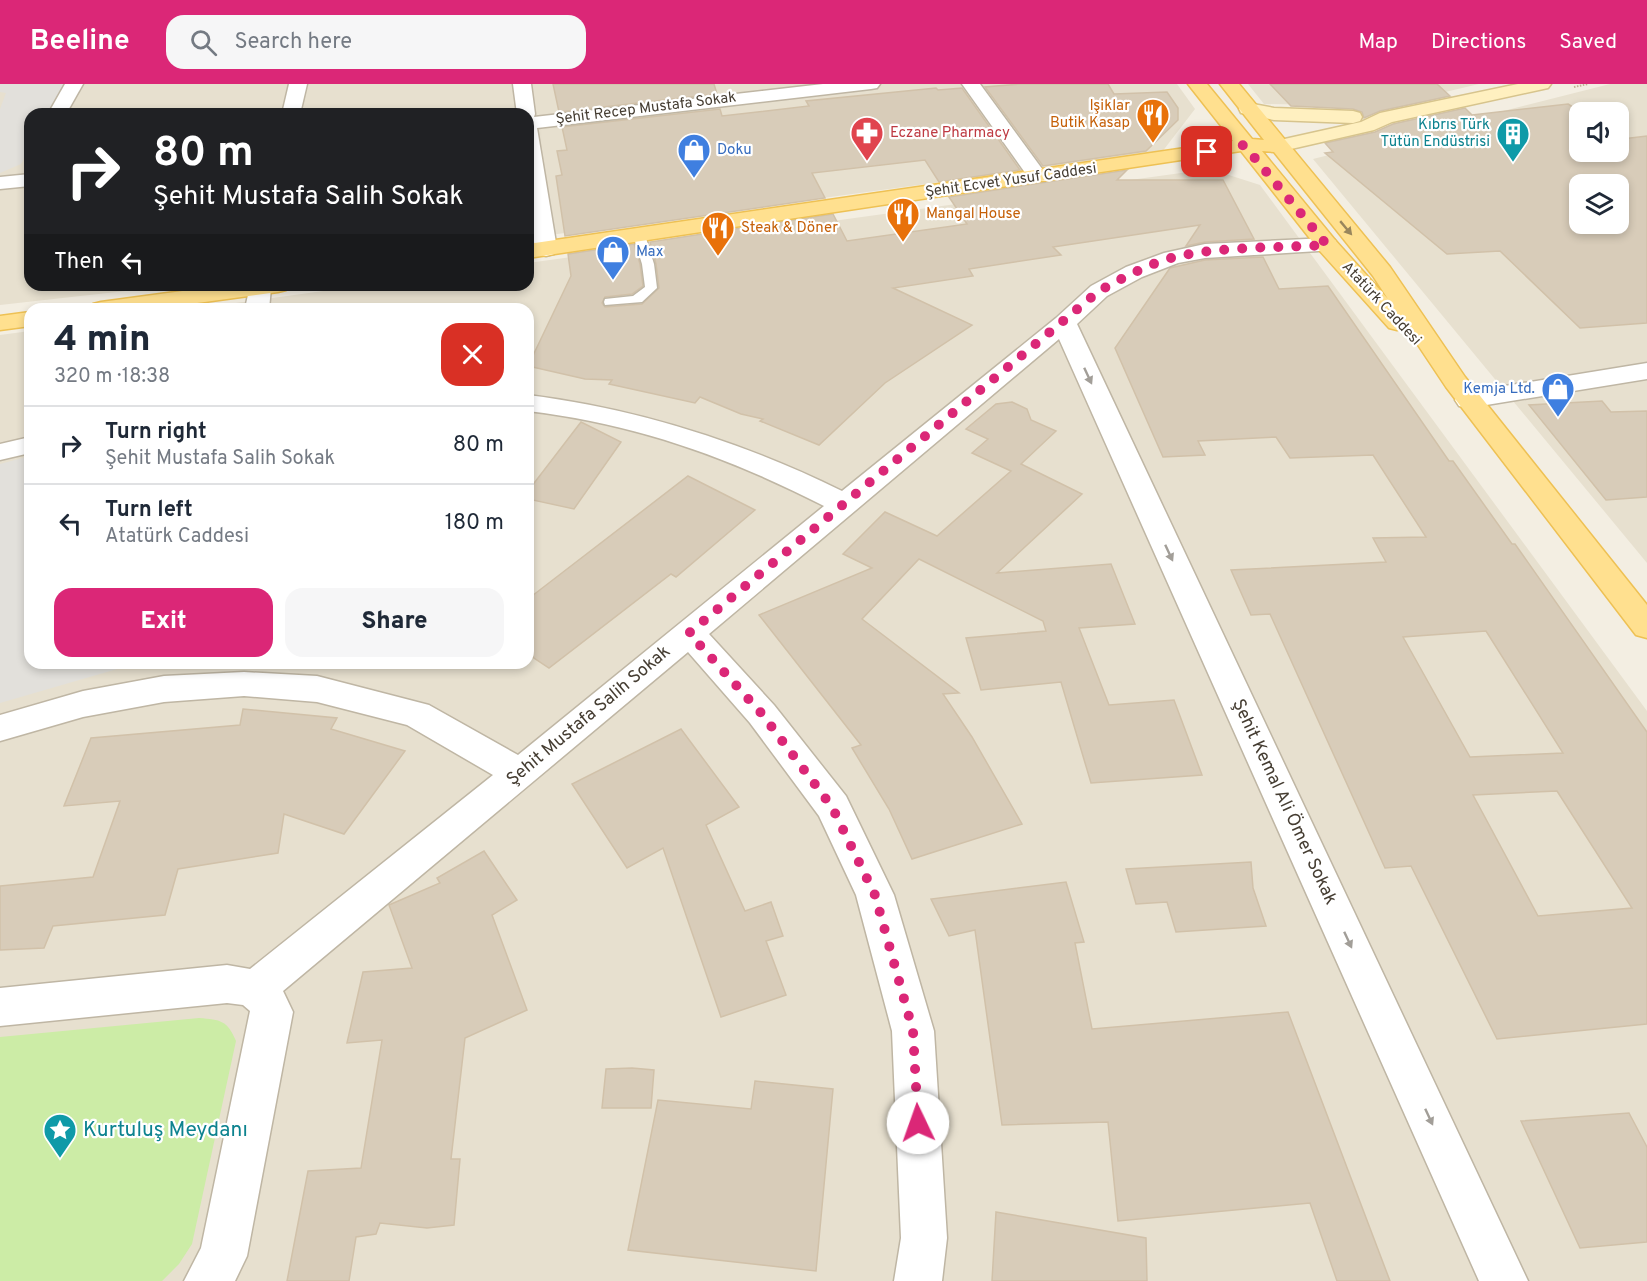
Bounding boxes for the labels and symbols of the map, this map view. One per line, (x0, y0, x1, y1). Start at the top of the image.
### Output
street label: Şehit Recep Mustafa Sokak (555, 88, 737, 130)
place label: Işiklar Butik Kasap (1050, 97, 1130, 133)
restaurant icon: Işiklar Butik Kasap (1135, 97, 1171, 144)
pharmacy icon: Eczane Pharmacy (849, 115, 885, 162)
place label: Kıbrıs Türk Tütün Endüstrisi (1381, 116, 1490, 152)
building icon: Kıbrıs Türk Tütün Endüstrisi (1495, 116, 1531, 163)
place label: Eczane Pharmacy (890, 124, 1010, 143)
pin (1181, 126, 1232, 177)
shop icon: Doku (676, 132, 712, 179)
place label: Doku (717, 141, 752, 160)
street label: Şehit Ecvet Yusuf Caddesi (924, 160, 1098, 202)
restaurant icon: Mangal House (885, 196, 921, 243)
place label: Mangal House (926, 205, 1021, 224)
restaurant icon: Steak & Döner (700, 210, 736, 257)
place label: Steak & Döner (741, 219, 838, 238)
one-way arrow (1340, 220, 1353, 236)
shop icon: Max (595, 234, 631, 281)
place label: Max (636, 243, 664, 262)
street label: Atatürk Caddesi (1337, 258, 1425, 350)
one-way arrow (1083, 368, 1093, 386)
shop icon: Kemja Ltd. (1540, 371, 1576, 418)
place label: Kemja Ltd. (1463, 380, 1535, 399)
one-way arrow (1165, 545, 1174, 562)
street label: Şehit Mustafa Salih Sokak (502, 641, 676, 791)
street label: Şehit Kemal Ali Ömer Sokak (1226, 695, 1344, 909)
one-way arrow (1343, 932, 1352, 949)
position arrow (886, 1091, 950, 1155)
one-way arrow (1424, 1109, 1434, 1127)
place icon: Kurtuluş Meydanı (42, 1112, 78, 1159)
place label: Kurtuluş Meydanı (83, 1117, 248, 1144)

